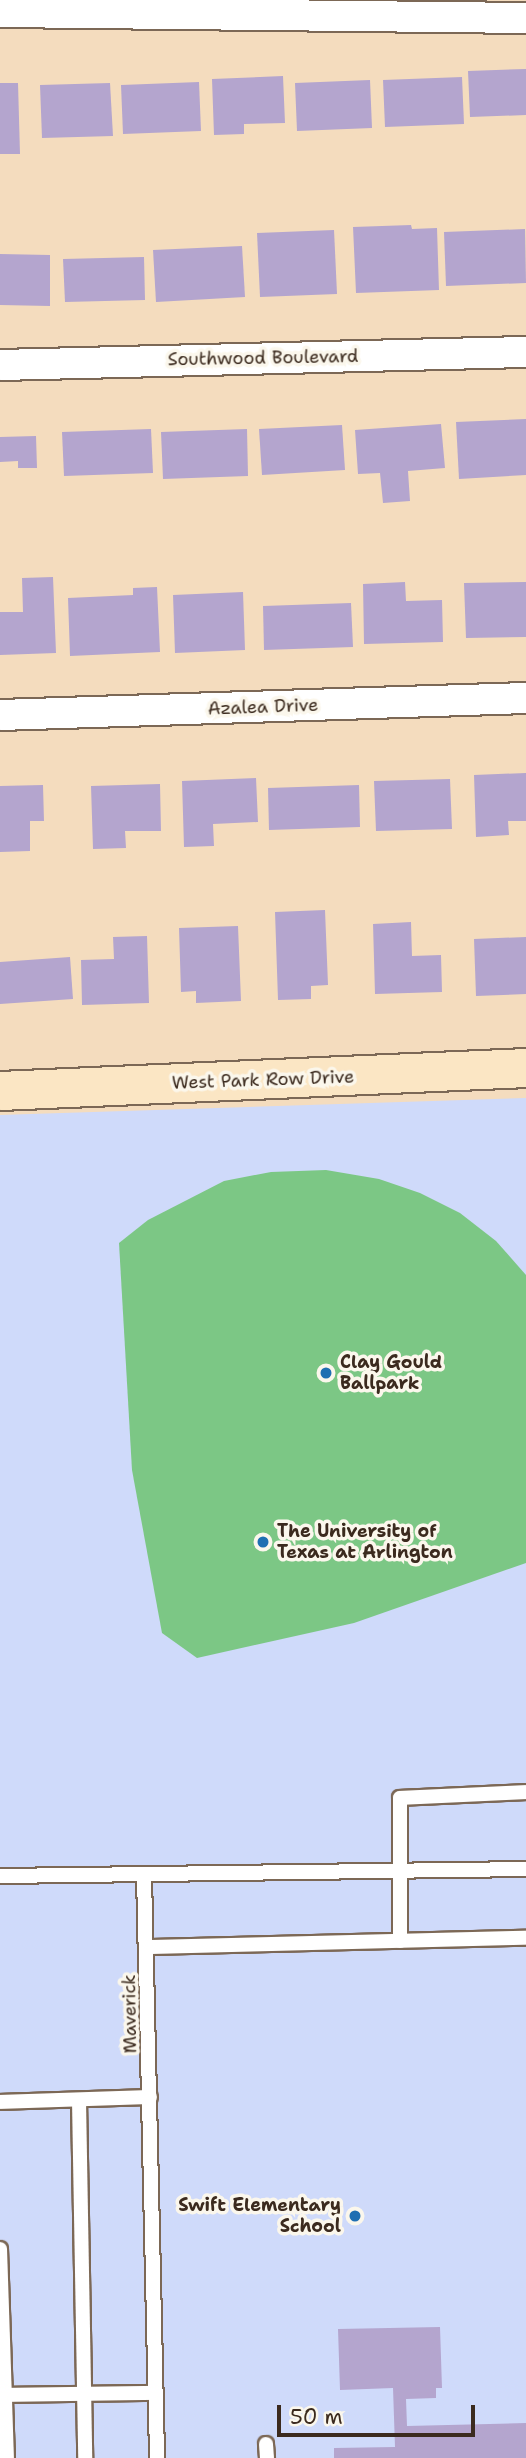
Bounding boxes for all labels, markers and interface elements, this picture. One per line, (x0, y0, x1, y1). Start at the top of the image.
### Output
street label: Southwood Boulevard (167, 346, 359, 370)
street label: Azalea Drive (207, 694, 319, 720)
street label: West Park Row Drive (171, 1066, 355, 1094)
place label: Clay Gould Ballpark (340, 1352, 442, 1394)
marker: Clay Gould Ballpark (318, 1365, 334, 1381)
place label: The University of Texas at Arlington (277, 1521, 453, 1564)
marker: The University of Texas at Arlington (255, 1534, 271, 1550)
street label: Maverick (119, 1974, 141, 2054)
place label: Swift Elementary School (178, 2195, 341, 2238)
marker: Swift Elementary School (347, 2208, 363, 2224)
scale bar (281, 2392, 479, 2436)
text: 50 m (290, 2403, 343, 2431)

